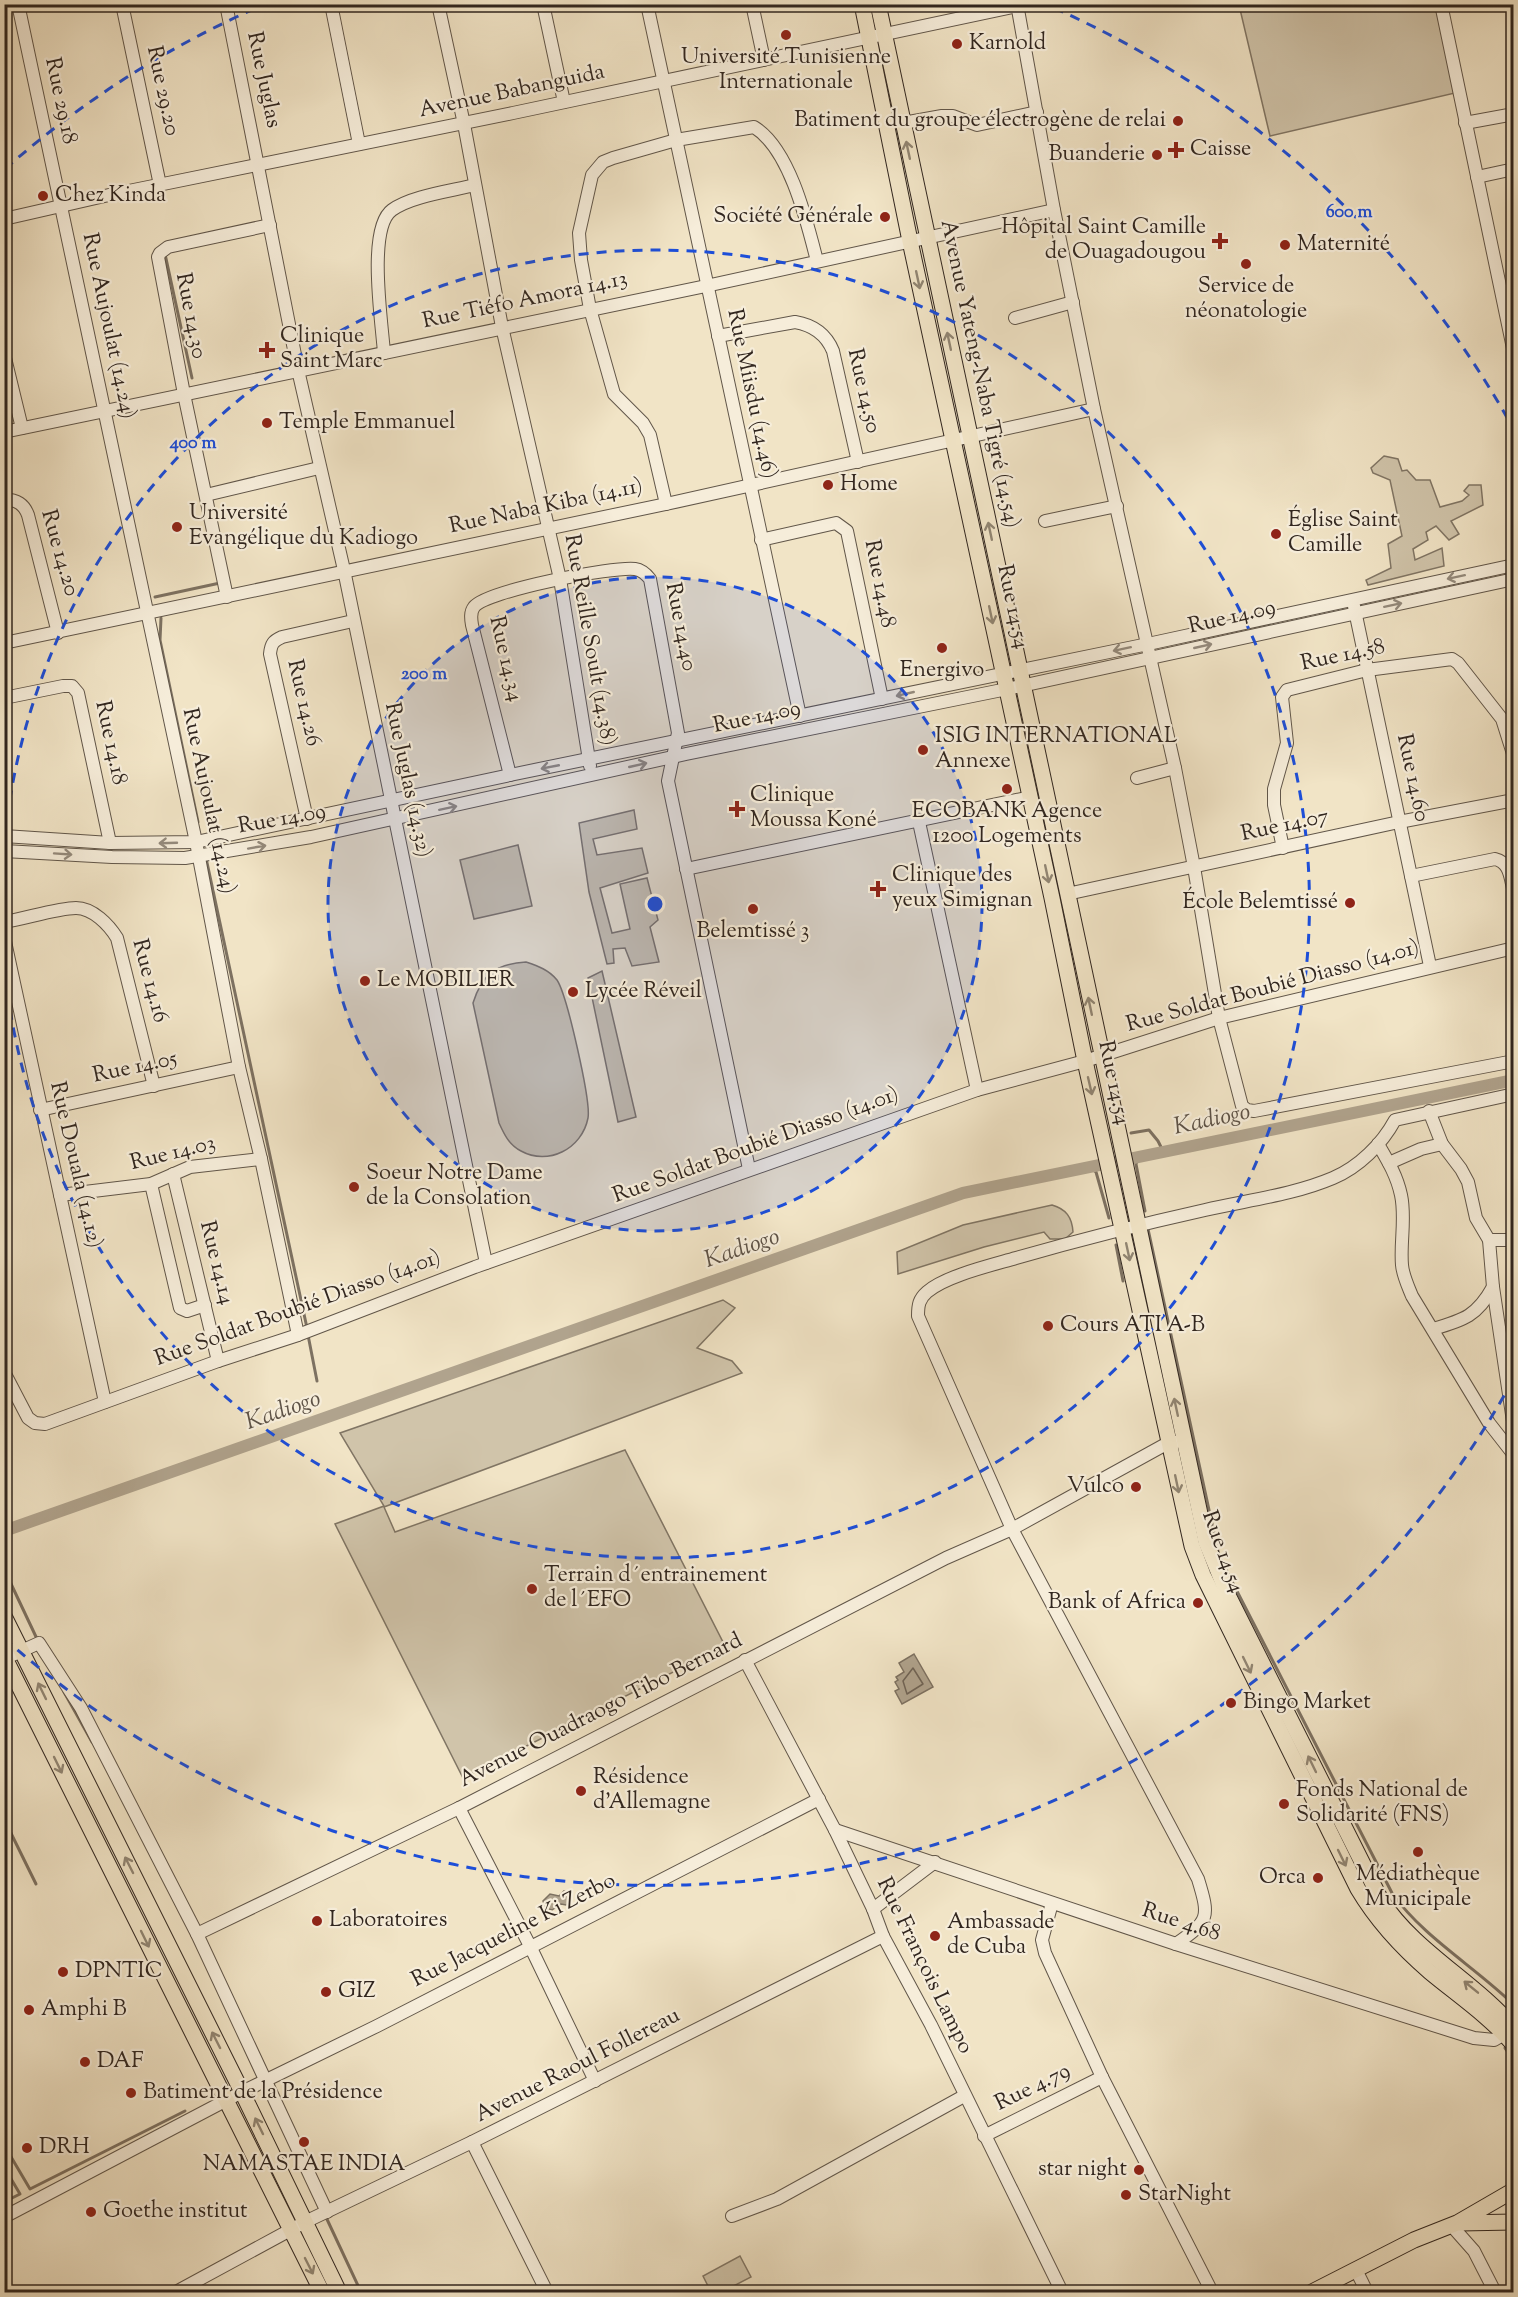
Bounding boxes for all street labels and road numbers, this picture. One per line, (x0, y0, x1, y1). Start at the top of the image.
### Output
street label: Rue Juglas (237, 29, 289, 131)
street label: Rue 29.20 (137, 43, 187, 139)
street label: Rue 29.18 (35, 55, 85, 147)
street label: Avenue Babanguida (416, 57, 608, 127)
street label: Avenue Yateng-Naba Tigré (14.54) (931, 217, 1027, 531)
street label: Rue Aujoulat (14.24) (73, 230, 143, 422)
street label: Rue Tiéfo Amora 14.13 (420, 264, 630, 338)
street label: Rue 14.30 (166, 270, 214, 362)
street label: Rue Miisdu (14.46) (717, 306, 785, 482)
street label: Rue 14.50 (838, 345, 888, 437)
street label: Rue Naba Kiba (14.11) (446, 471, 646, 543)
street label: Rue 14.20 (31, 506, 87, 600)
street label: Rue Reille Soult (14.38) (555, 532, 623, 748)
street label: Rue 14.48 (855, 537, 903, 631)
street label: Rue 14.54 (987, 562, 1037, 652)
street label: Rue 14.40 (656, 580, 704, 674)
street label: Rue 14.09 (1185, 592, 1279, 644)
street label: Rue 14.34 (480, 613, 530, 705)
street label: Rue 14.58 (1298, 631, 1388, 681)
street label: Rue 14.26 (277, 656, 329, 750)
street label: Rue 14.09 (710, 693, 804, 743)
street label: Rue 14.18 (85, 698, 135, 788)
street label: Rue Juglas (14.32) (375, 700, 439, 860)
street label: Rue Aujoulat (14.24) (173, 705, 243, 897)
street label: Rue 14.60 (1387, 731, 1437, 825)
street label: Rue 14.09 (236, 797, 328, 843)
street label: Rue 14.07 (1238, 801, 1332, 851)
street label: Rue Soldat Boubié Diasso (14.01) (1123, 932, 1423, 1042)
street label: Rue 14.16 (123, 936, 175, 1026)
street label: Rue 14.54 (1088, 1038, 1138, 1128)
street label: Rue 14.05 (90, 1043, 181, 1093)
street label: Rue Douala (14.12) (40, 1079, 110, 1251)
street label: Rue Soldat Boubié Diasso (14.01) (609, 1079, 903, 1213)
street label: Rue 14.03 (127, 1128, 219, 1180)
street label: Rue 14.14 (190, 1218, 242, 1308)
street label: Rue Soldat Boubié Diasso (14.01) (151, 1242, 445, 1376)
street label: Rue 14.54 (1192, 1506, 1252, 1598)
street label: Avenue Ouadraogo Tibo Bernard (454, 1625, 748, 1797)
street label: Rue Jacqueline Ki Zerbo (406, 1866, 622, 1996)
street label: Rue François Lampo (867, 1872, 981, 2060)
street label: Rue 4.68 (1138, 1895, 1224, 1951)
street label: Avenue Raoul Follereau (470, 2000, 686, 2132)
street label: Rue 4.79 (990, 2056, 1076, 2120)

